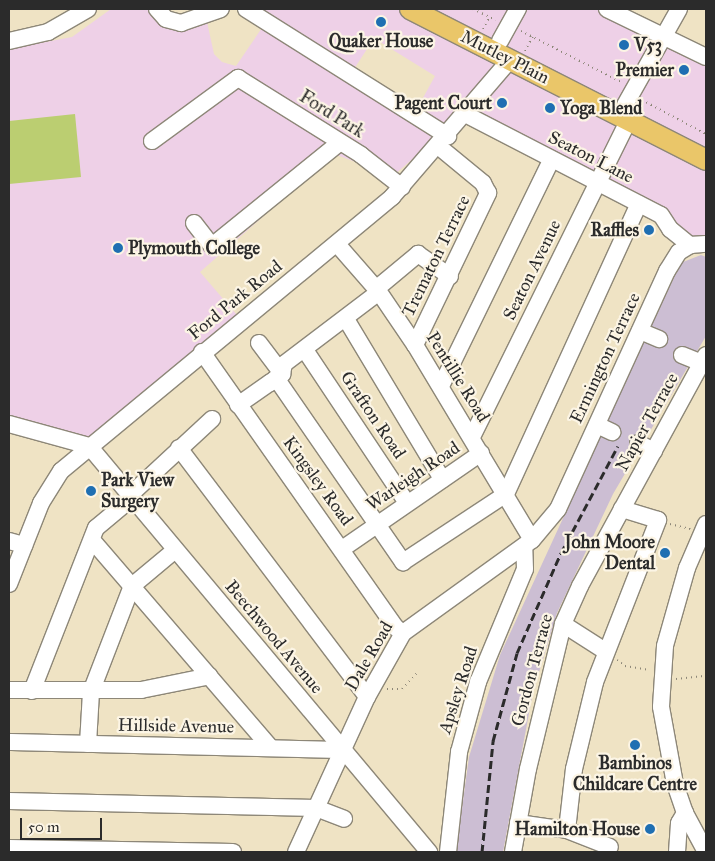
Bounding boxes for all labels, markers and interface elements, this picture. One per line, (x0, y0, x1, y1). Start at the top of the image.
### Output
marker: Quaker House (375, 16, 387, 28)
street label: Mutley Plain (457, 26, 553, 88)
place label: Quaker House (329, 30, 433, 52)
place label: V53 (634, 34, 662, 56)
marker: V53 (618, 39, 630, 51)
place label: Premier (615, 59, 674, 81)
marker: Premier (678, 64, 690, 76)
street label: Ford Park (295, 86, 369, 142)
place label: Pagent Court (394, 92, 492, 114)
marker: Pagent Court (496, 97, 508, 109)
place label: Yoga Blend (560, 97, 642, 119)
marker: Yoga Blend (544, 102, 556, 114)
street label: Seaton Lane (545, 126, 637, 188)
street label: Trematon Terrace (397, 192, 475, 320)
street label: Seaton Avenue (498, 216, 566, 324)
place label: Raffles (590, 219, 639, 241)
marker: Raffles (643, 224, 655, 236)
place label: Plymouth College (128, 237, 260, 259)
marker: Plymouth College (112, 242, 124, 254)
street label: Ford Park Road (184, 255, 286, 345)
street label: Ermington Terrace (565, 289, 645, 427)
street label: Pentillie Road (422, 328, 494, 426)
street label: Grafton Road (336, 367, 410, 463)
street label: Napier Terrace (611, 369, 683, 475)
street label: Kingsley Road (278, 432, 358, 530)
street label: Warleigh Road (362, 437, 464, 515)
place label: Park View Surgery (101, 470, 174, 512)
marker: Park View Surgery (85, 485, 97, 497)
place label: John Moore Dental (565, 532, 655, 574)
marker: John Moore Dental (659, 547, 671, 559)
street label: Beechwood Avenue (220, 576, 328, 698)
street label: Gordon Terrace (507, 611, 557, 729)
street label: Dale Road (341, 618, 397, 694)
street label: Apsley Road (434, 644, 482, 736)
street label: Hillside Avenue (118, 714, 234, 738)
marker: Bambinos Childcare Centre (629, 739, 641, 751)
place label: Bambinos Childcare Centre (573, 753, 697, 796)
scale bar (22, 808, 105, 840)
text: 50 m (28, 818, 60, 836)
place label: Hamilton House (515, 818, 640, 840)
marker: Hamilton House (644, 823, 656, 835)

